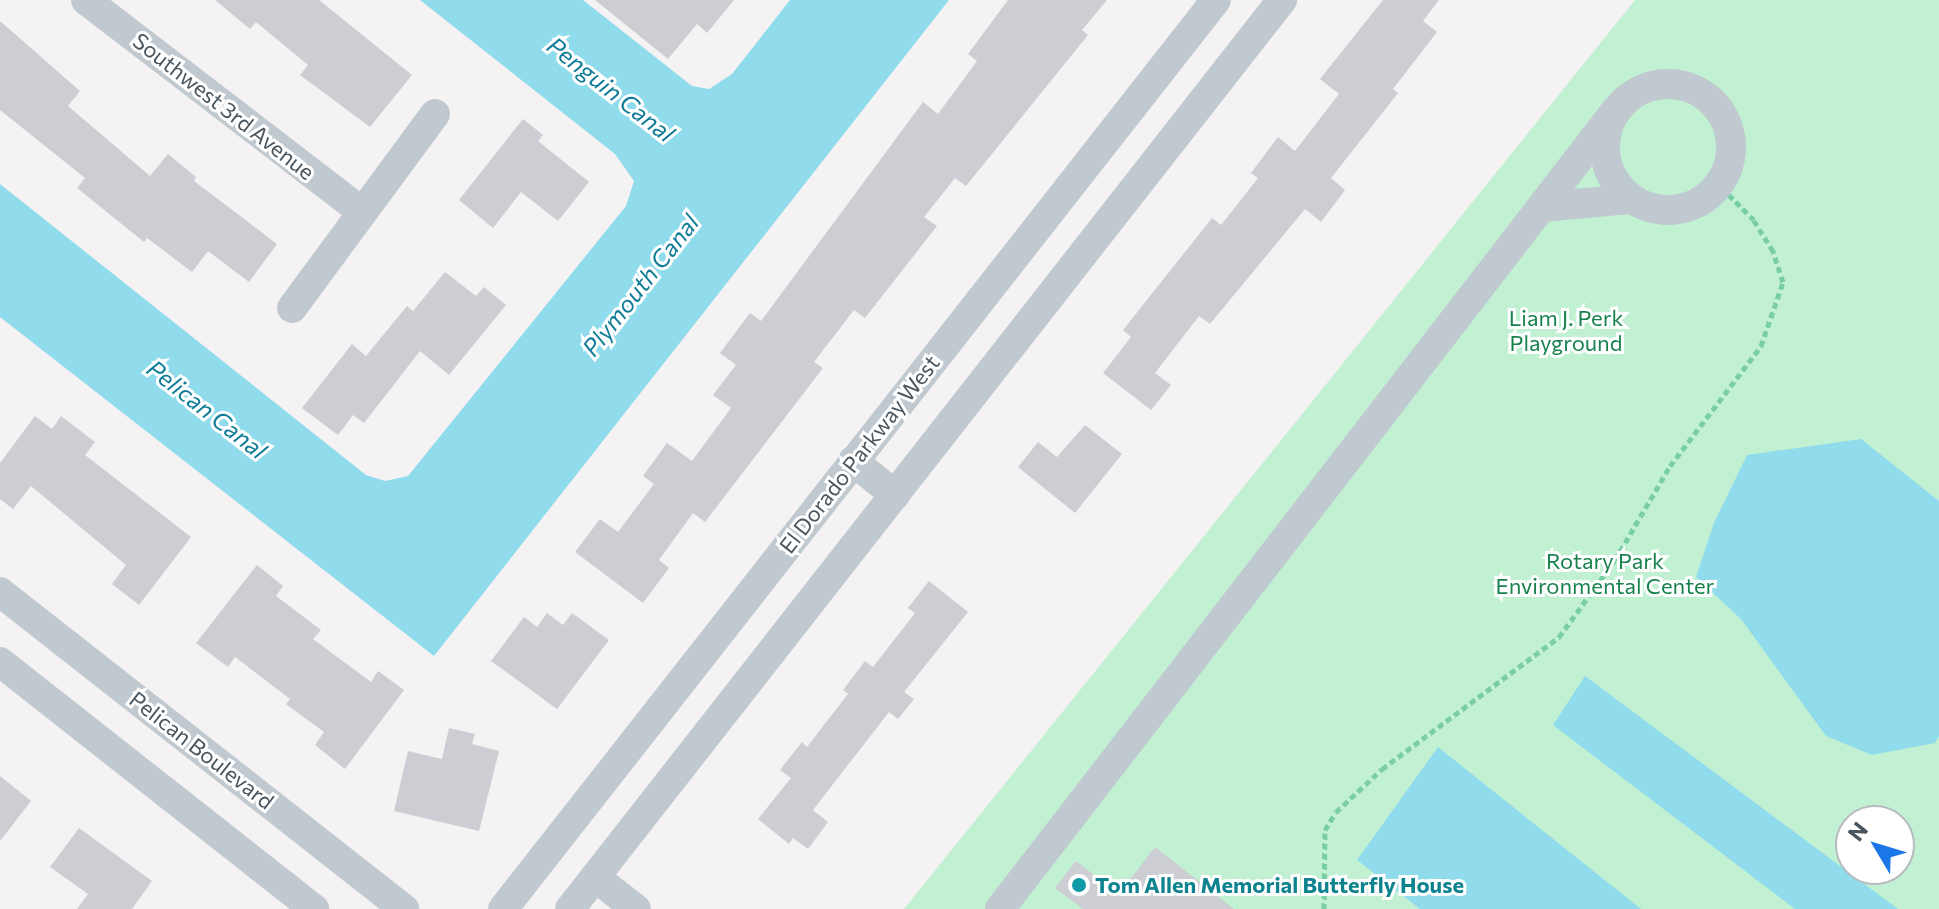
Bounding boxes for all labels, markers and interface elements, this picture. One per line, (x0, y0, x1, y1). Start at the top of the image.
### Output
street label: Southwest 3rd Avenue (128, 27, 320, 185)
water label: Penguin Canal (542, 30, 680, 148)
water label: Plymouth Canal (576, 208, 704, 362)
park label: Liam J. Perk Playground (1509, 304, 1623, 356)
street label: El Dorado Parkway West (773, 350, 945, 558)
water label: Pelican Canal (142, 353, 272, 465)
park label: Rotary Park Environmental Center (1496, 547, 1714, 598)
street label: Pelican Boulevard (125, 686, 279, 814)
north arrow (1835, 805, 1915, 885)
text: N (1842, 816, 1873, 846)
place label: Tom Allen Memorial Butterfly House (1095, 872, 1464, 898)
marker: Tom Allen Memorial Butterfly House (1070, 876, 1088, 894)

